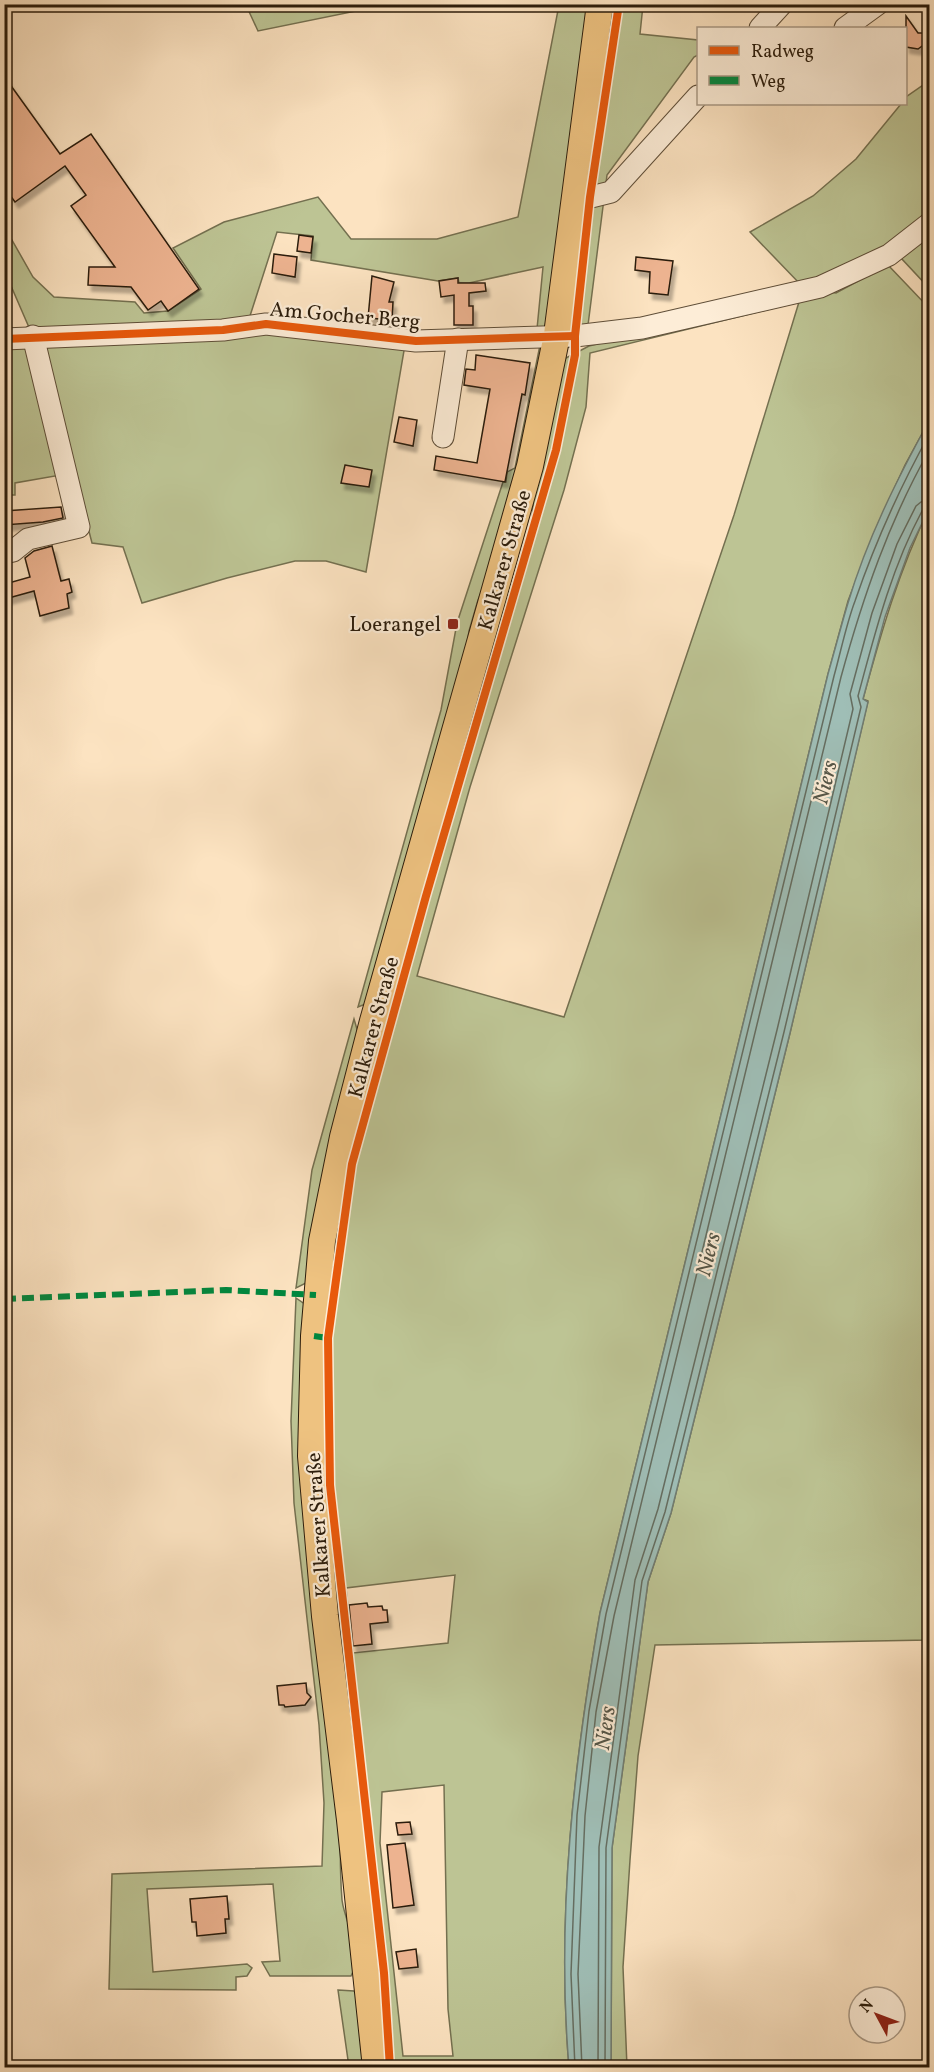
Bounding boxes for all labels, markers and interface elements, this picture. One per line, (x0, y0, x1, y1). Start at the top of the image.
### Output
legend (697, 27, 907, 105)
text: Radweg (751, 40, 814, 65)
text: Weg (751, 70, 785, 95)
street label: Am Gocher Berg (268, 295, 421, 338)
street label: Kalkarer Straße (471, 487, 539, 634)
place label: Loerangel (349, 611, 441, 640)
marker: Loerangel (446, 617, 460, 631)
water label: Niers (806, 758, 847, 808)
street label: Kalkarer Straße (342, 953, 407, 1101)
water label: Niers (689, 1229, 730, 1280)
street label: Kalkarer Straße (300, 1451, 339, 1598)
water label: Niers (588, 1704, 625, 1752)
north arrow (847, 1985, 907, 2045)
text: N (855, 1995, 880, 2018)

